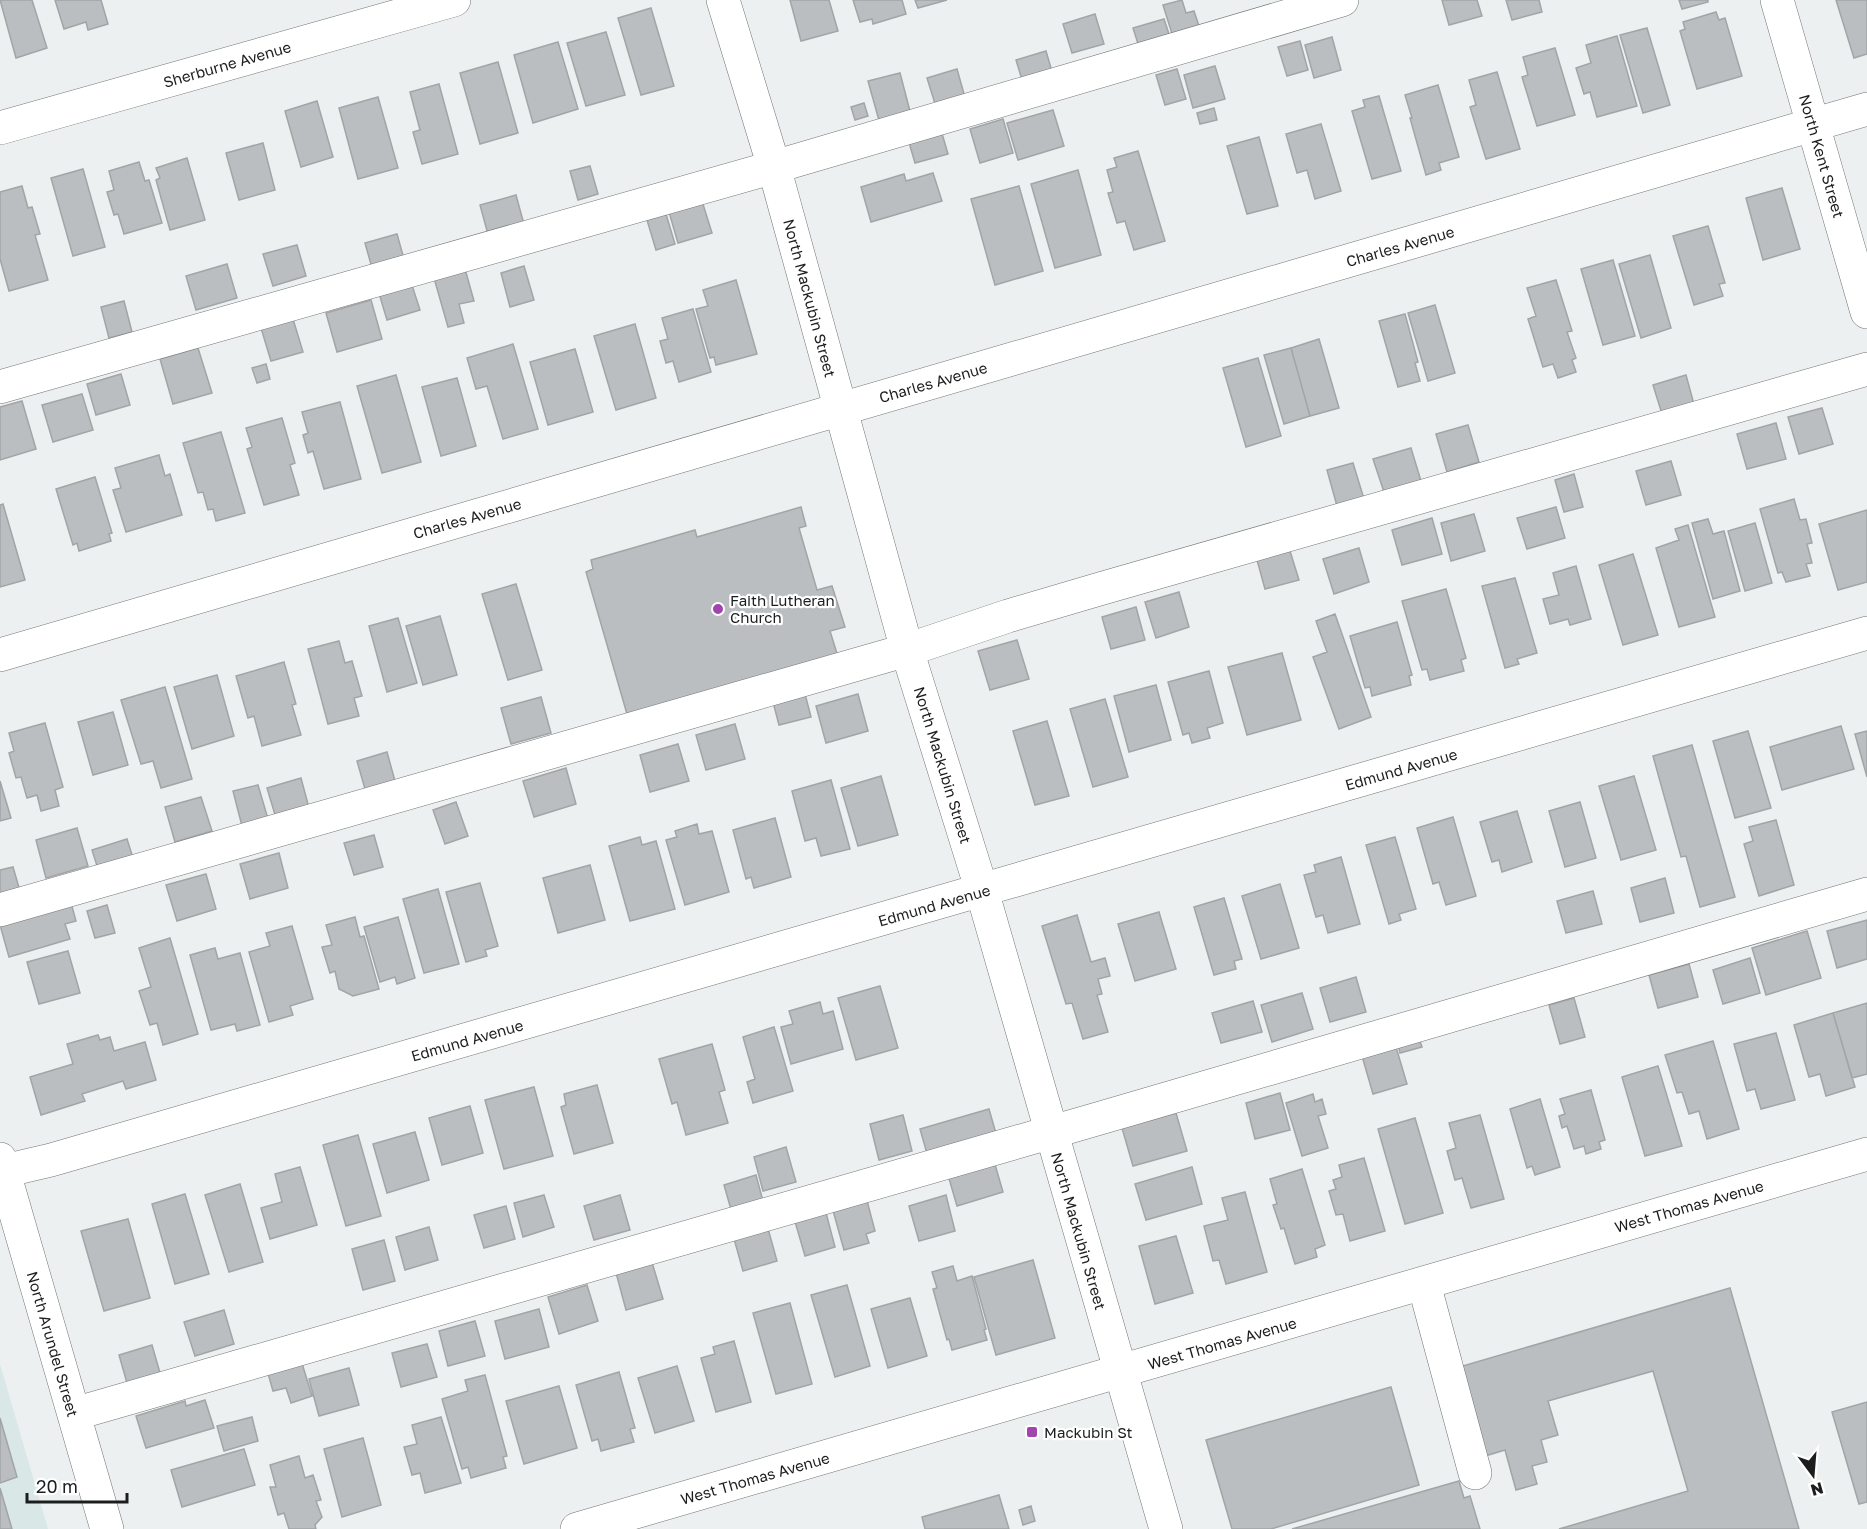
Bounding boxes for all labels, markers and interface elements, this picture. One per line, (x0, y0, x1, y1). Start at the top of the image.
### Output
street label: Sherburne Avenue (161, 37, 293, 91)
street label: North Kent Street (1796, 92, 1848, 220)
street label: North Mackubin Street (780, 217, 840, 379)
street label: Charles Avenue (1344, 222, 1456, 270)
street label: Charles Avenue (877, 358, 989, 406)
street label: Charles Avenue (411, 494, 523, 542)
place label: Faith Lutheran Church (730, 591, 835, 626)
marker: Faith Lutheran Church (711, 602, 725, 616)
street label: North Mackubin Street (911, 684, 975, 846)
street label: Edmund Avenue (1343, 744, 1459, 794)
street label: Edmund Avenue (876, 880, 992, 930)
street label: Edmund Avenue (409, 1015, 525, 1065)
street label: North Mackubin Street (1048, 1150, 1110, 1312)
street label: West Thomas Avenue (1612, 1176, 1766, 1236)
street label: North Arundel Street (24, 1269, 82, 1419)
street label: West Thomas Avenue (1145, 1313, 1299, 1373)
place label: Mackubin St (1044, 1423, 1133, 1441)
marker: Mackubin St (1025, 1425, 1039, 1439)
north arrow (1783, 1445, 1843, 1505)
street label: West Thomas Avenue (678, 1448, 832, 1508)
scale bar (27, 1466, 128, 1504)
text: 20 m (36, 1475, 78, 1497)
text: N (1809, 1478, 1826, 1501)

